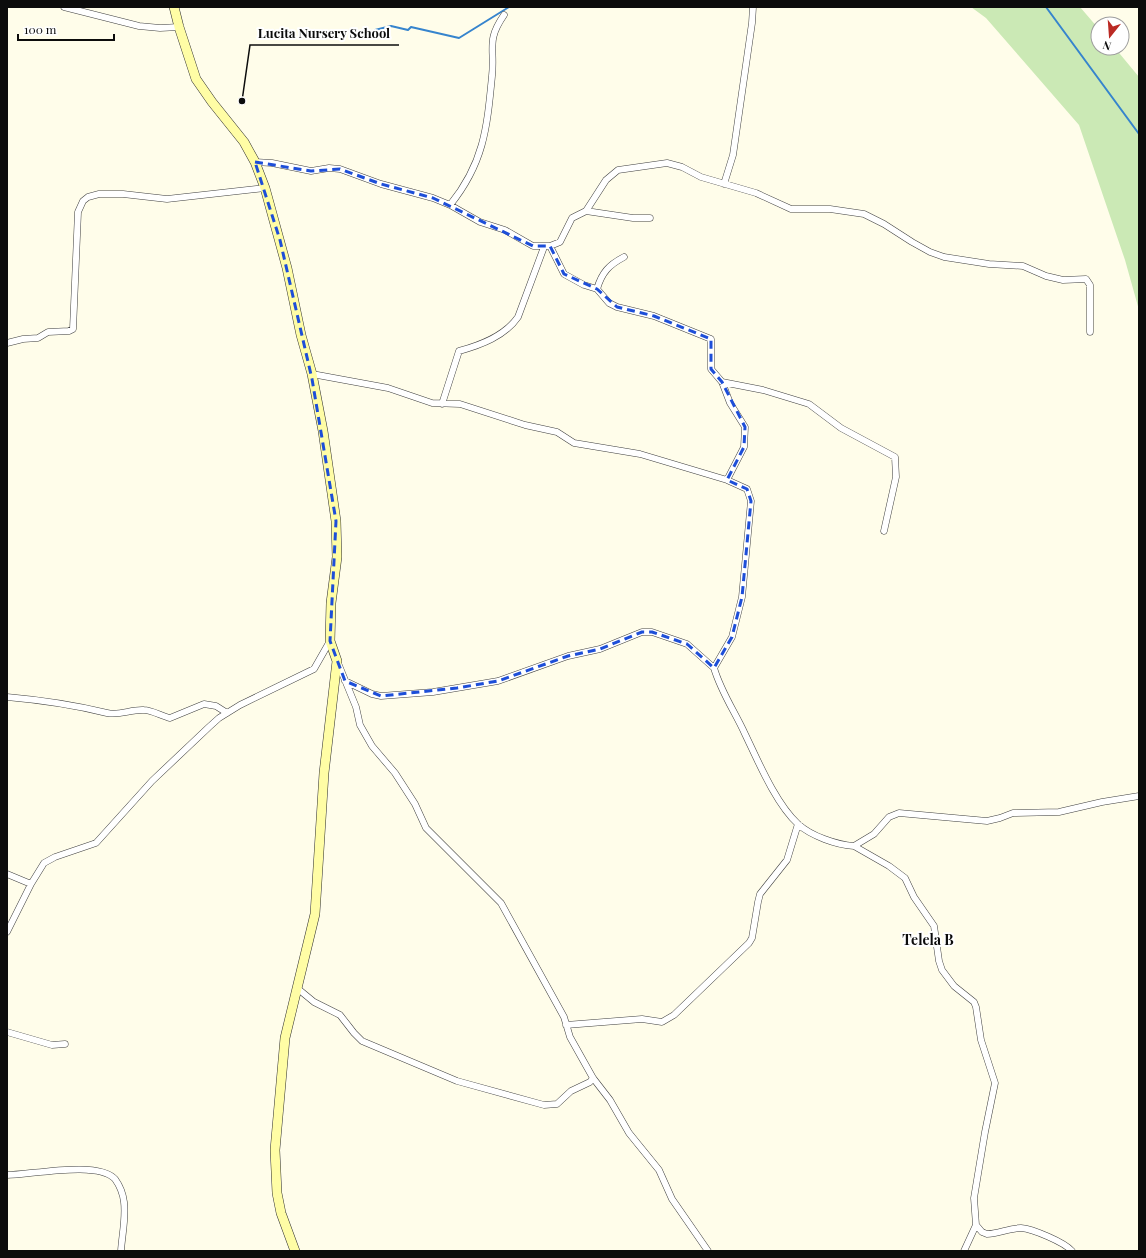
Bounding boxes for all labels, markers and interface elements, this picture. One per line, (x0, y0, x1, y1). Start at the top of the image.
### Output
scale bar (18, 16, 114, 42)
north arrow (1090, 16, 1130, 56)
callout: Lucita Nursery School (250, 20, 399, 45)
text: 100 m (24, 21, 57, 37)
text: Lucita Nursery School (258, 24, 390, 41)
text: N (1101, 38, 1113, 54)
district label: Telela B (902, 930, 954, 949)

